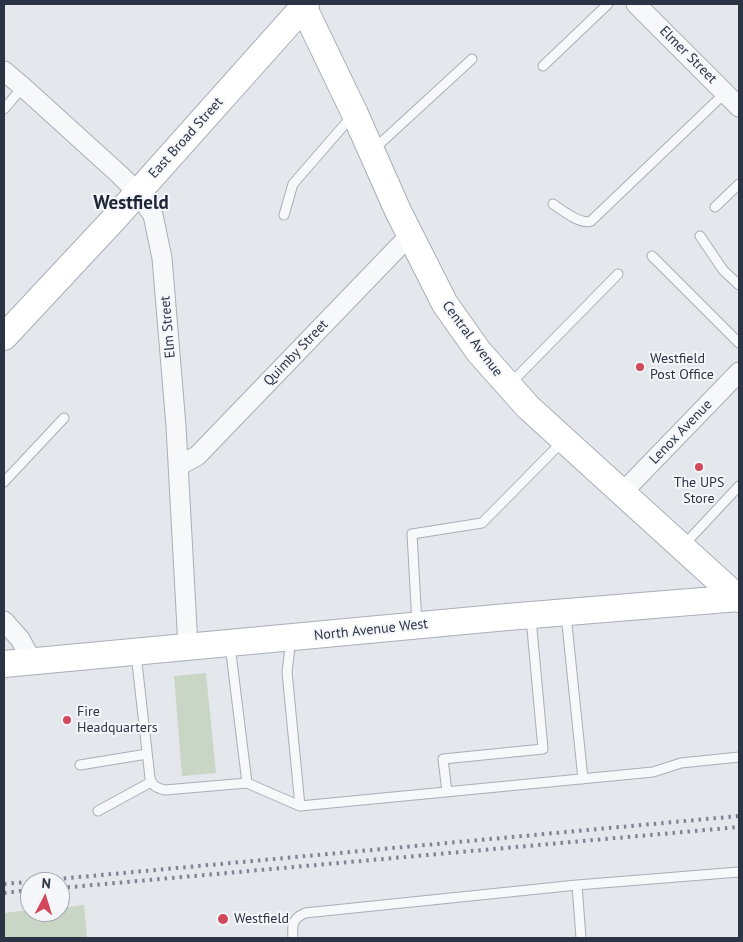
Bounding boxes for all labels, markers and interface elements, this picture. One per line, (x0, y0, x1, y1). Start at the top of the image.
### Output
street label: Elmer Street (656, 23, 720, 87)
street label: East Broad Street (145, 94, 227, 182)
district label: Westfield (93, 193, 169, 215)
street label: Elm Street (157, 295, 179, 359)
street label: Central Avenue (438, 298, 506, 380)
street label: Quimby Street (260, 316, 332, 390)
place label: Westfield Post Office (650, 351, 714, 384)
marker: Westfield Post Office (634, 361, 646, 373)
street label: Lenox Avenue (646, 396, 716, 468)
marker: The UPS Store (693, 461, 705, 473)
place label: The UPS Store (674, 475, 724, 508)
street label: North Avenue West (313, 616, 429, 644)
place label: Fire Headquarters (77, 704, 158, 736)
marker: Fire Headquarters (61, 714, 73, 726)
north arrow (20, 872, 70, 922)
text: N (41, 874, 52, 892)
place label: Westfield (234, 911, 289, 927)
marker: Westfield (216, 912, 230, 926)

